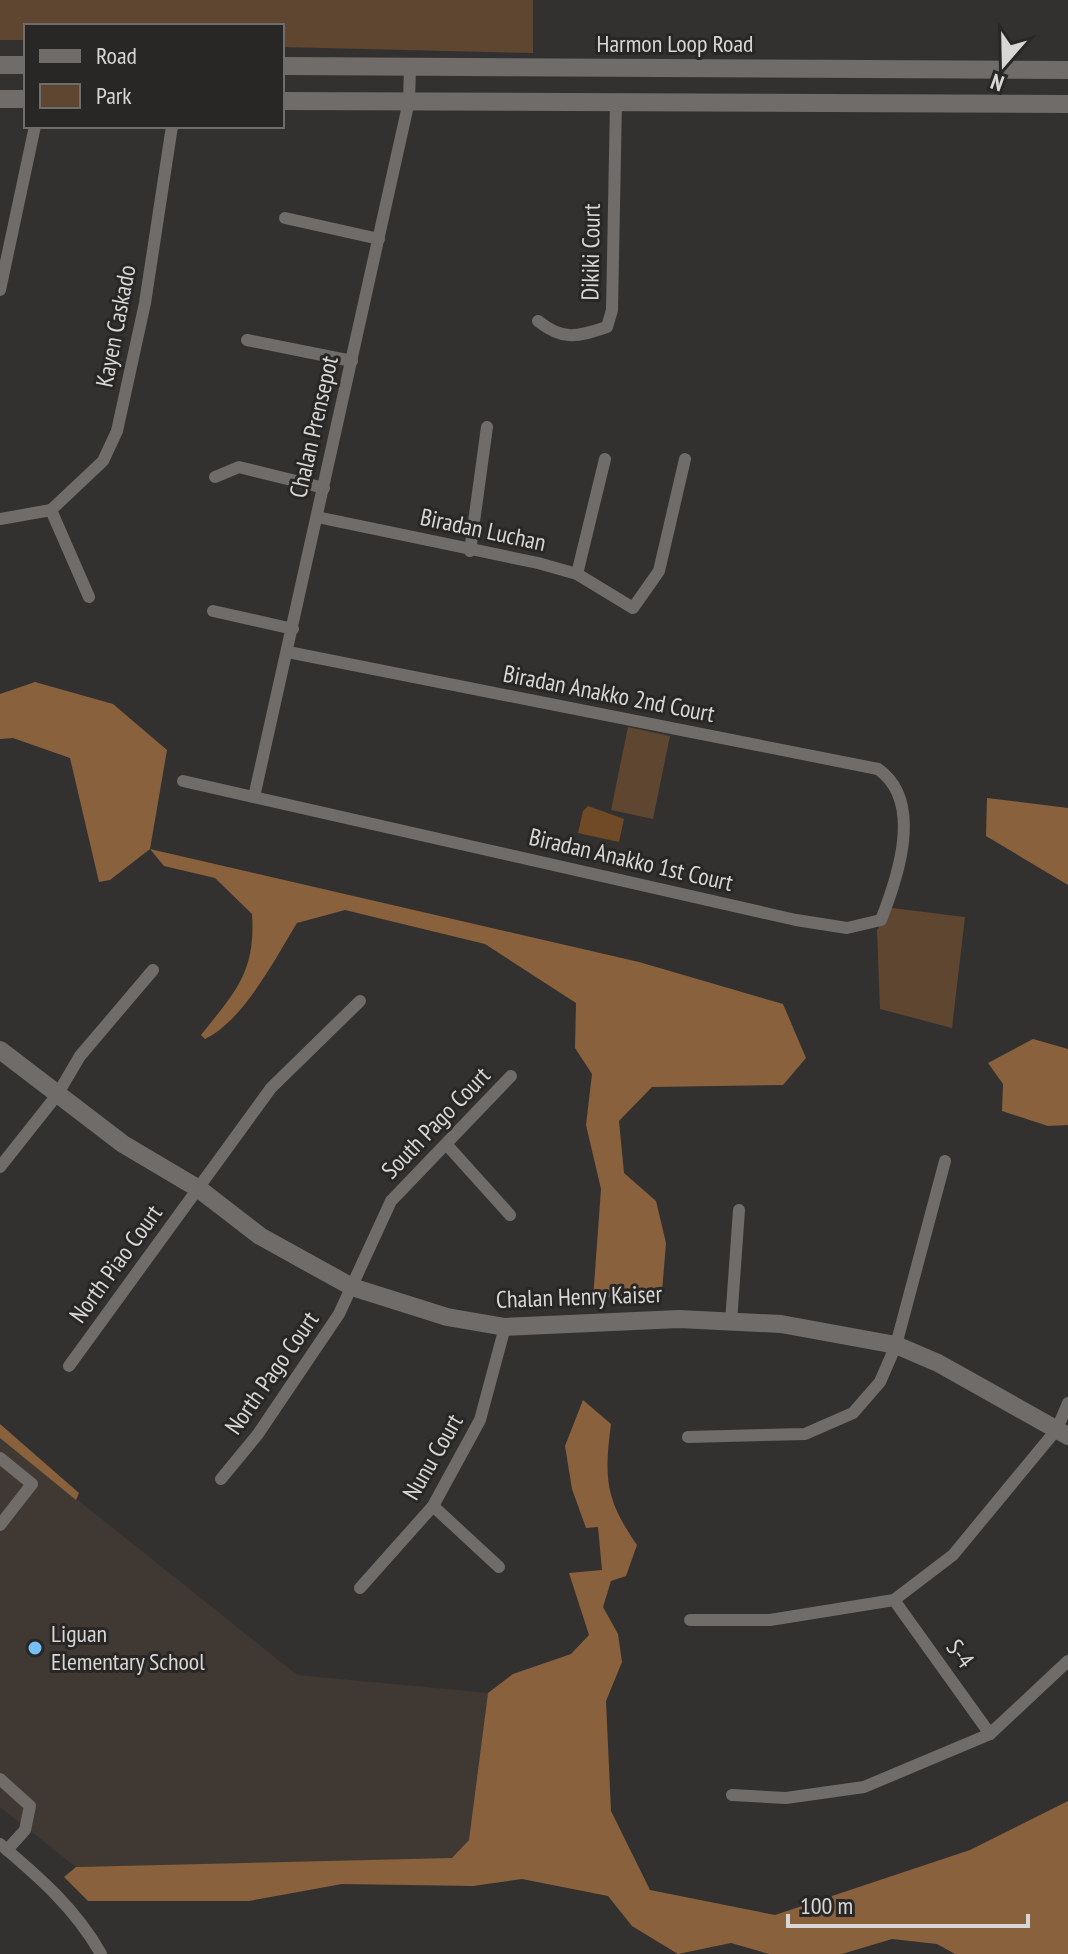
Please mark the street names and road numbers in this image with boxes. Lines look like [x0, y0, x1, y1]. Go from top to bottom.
street label: Harmon Loop Road [597, 28, 753, 59]
street label: Dikiki Court [574, 203, 607, 301]
street label: Kayen Caskado [89, 262, 143, 390]
street label: Chalan Prensepot [282, 353, 345, 501]
street label: Biradan Luchan [417, 501, 549, 558]
street label: Biradan Anakko 2nd Court [501, 658, 718, 729]
street label: Biradan Anakko 1st Court [526, 821, 737, 898]
street label: South Pago Court [375, 1060, 497, 1185]
street label: North Piao Court [62, 1198, 169, 1329]
street label: Chalan Henry Kaiser [495, 1278, 663, 1315]
street label: North Pago Court [218, 1305, 326, 1440]
street label: Nunu Court [396, 1408, 470, 1505]
street label: S-4 [940, 1633, 981, 1674]

